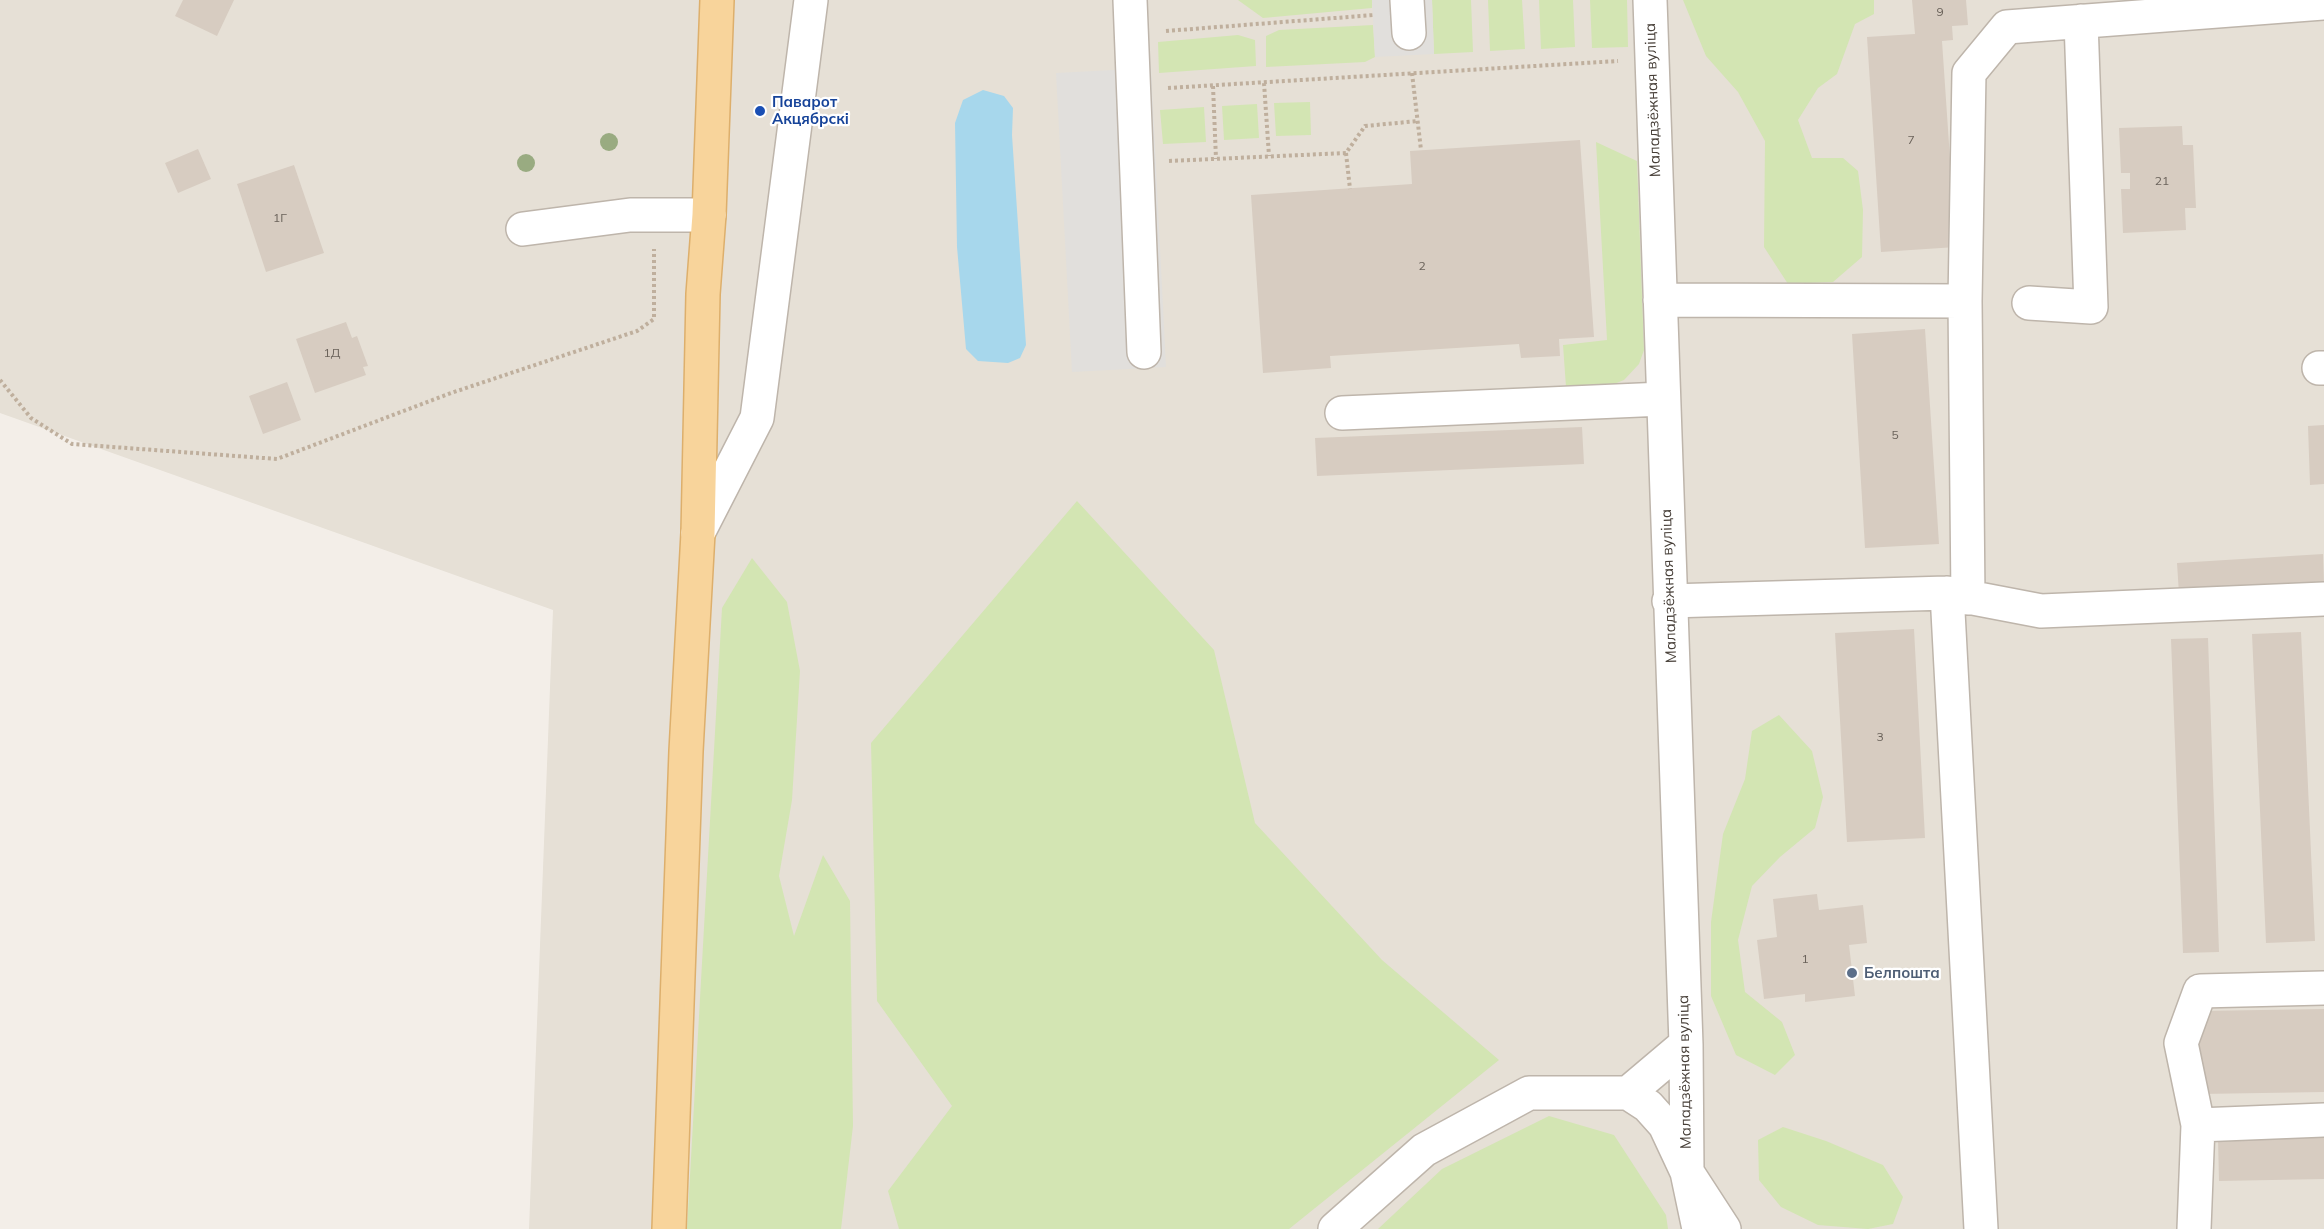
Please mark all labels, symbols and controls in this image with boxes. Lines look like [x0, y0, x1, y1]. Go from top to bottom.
house number: 9 [1936, 5, 1944, 19]
street label: Маладзёжная вуліца [1641, 23, 1665, 177]
place label: Паварот Акцябрскі [772, 93, 849, 128]
marker: Паварот Акцябрскі [753, 104, 767, 118]
house number: 7 [1907, 133, 1915, 147]
house number: 21 [2155, 174, 2169, 188]
house number: 1Г [273, 211, 287, 225]
house number: 2 [1418, 259, 1426, 273]
house number: 1Д [324, 346, 340, 360]
house number: 5 [1891, 428, 1899, 442]
street label: Маладзёжная вуліца [1657, 509, 1681, 663]
house number: 3 [1876, 730, 1884, 744]
house number: 1 [1801, 952, 1809, 966]
place label: Белпошта [1864, 964, 1940, 982]
marker: Белпошта [1845, 966, 1859, 980]
street label: Маладзёжная вуліца [1675, 995, 1695, 1149]

